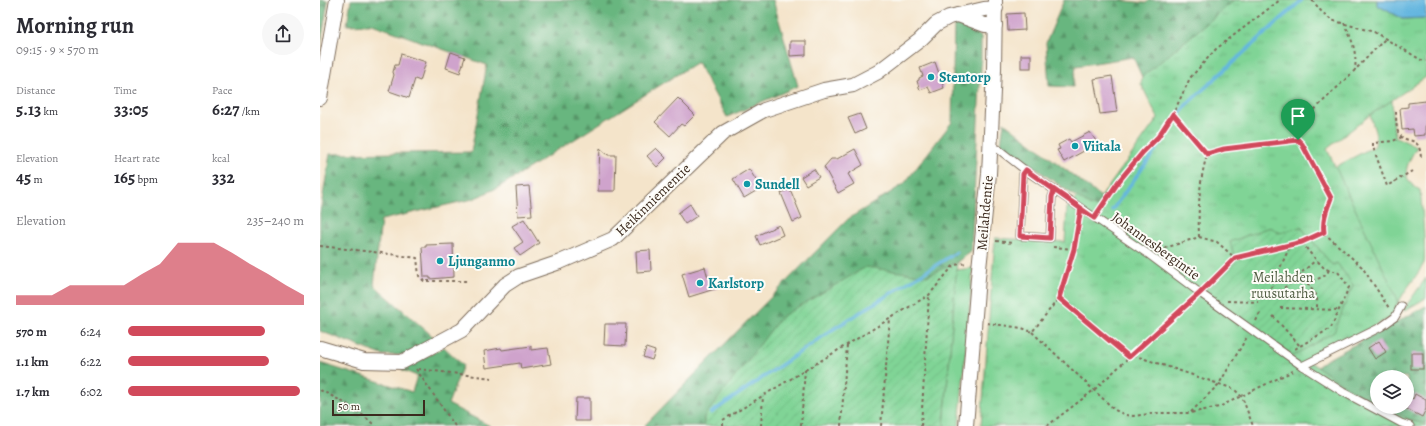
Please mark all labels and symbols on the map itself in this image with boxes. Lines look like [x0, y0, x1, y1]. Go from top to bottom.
place label: Stentorp [939, 68, 991, 87]
marker: Stentorp [926, 72, 936, 82]
pin [1281, 99, 1315, 140]
place label: Viitala [1082, 137, 1121, 156]
marker: Viitala [1070, 141, 1080, 151]
street label: Heikinniementie [611, 159, 695, 241]
place label: Sundell [755, 175, 800, 194]
street label: Meilahdentie [972, 175, 998, 251]
marker: Sundell [742, 179, 752, 189]
street label: Johannesbergintie [1108, 208, 1204, 284]
place label: Ljunganmo [448, 252, 515, 271]
marker: Ljunganmo [435, 256, 445, 266]
park label: Meilahden ruusutarha [1251, 268, 1316, 303]
place label: Karlstorp [708, 274, 764, 293]
marker: Karlstorp [695, 278, 705, 288]
scale bar [332, 398, 425, 417]

